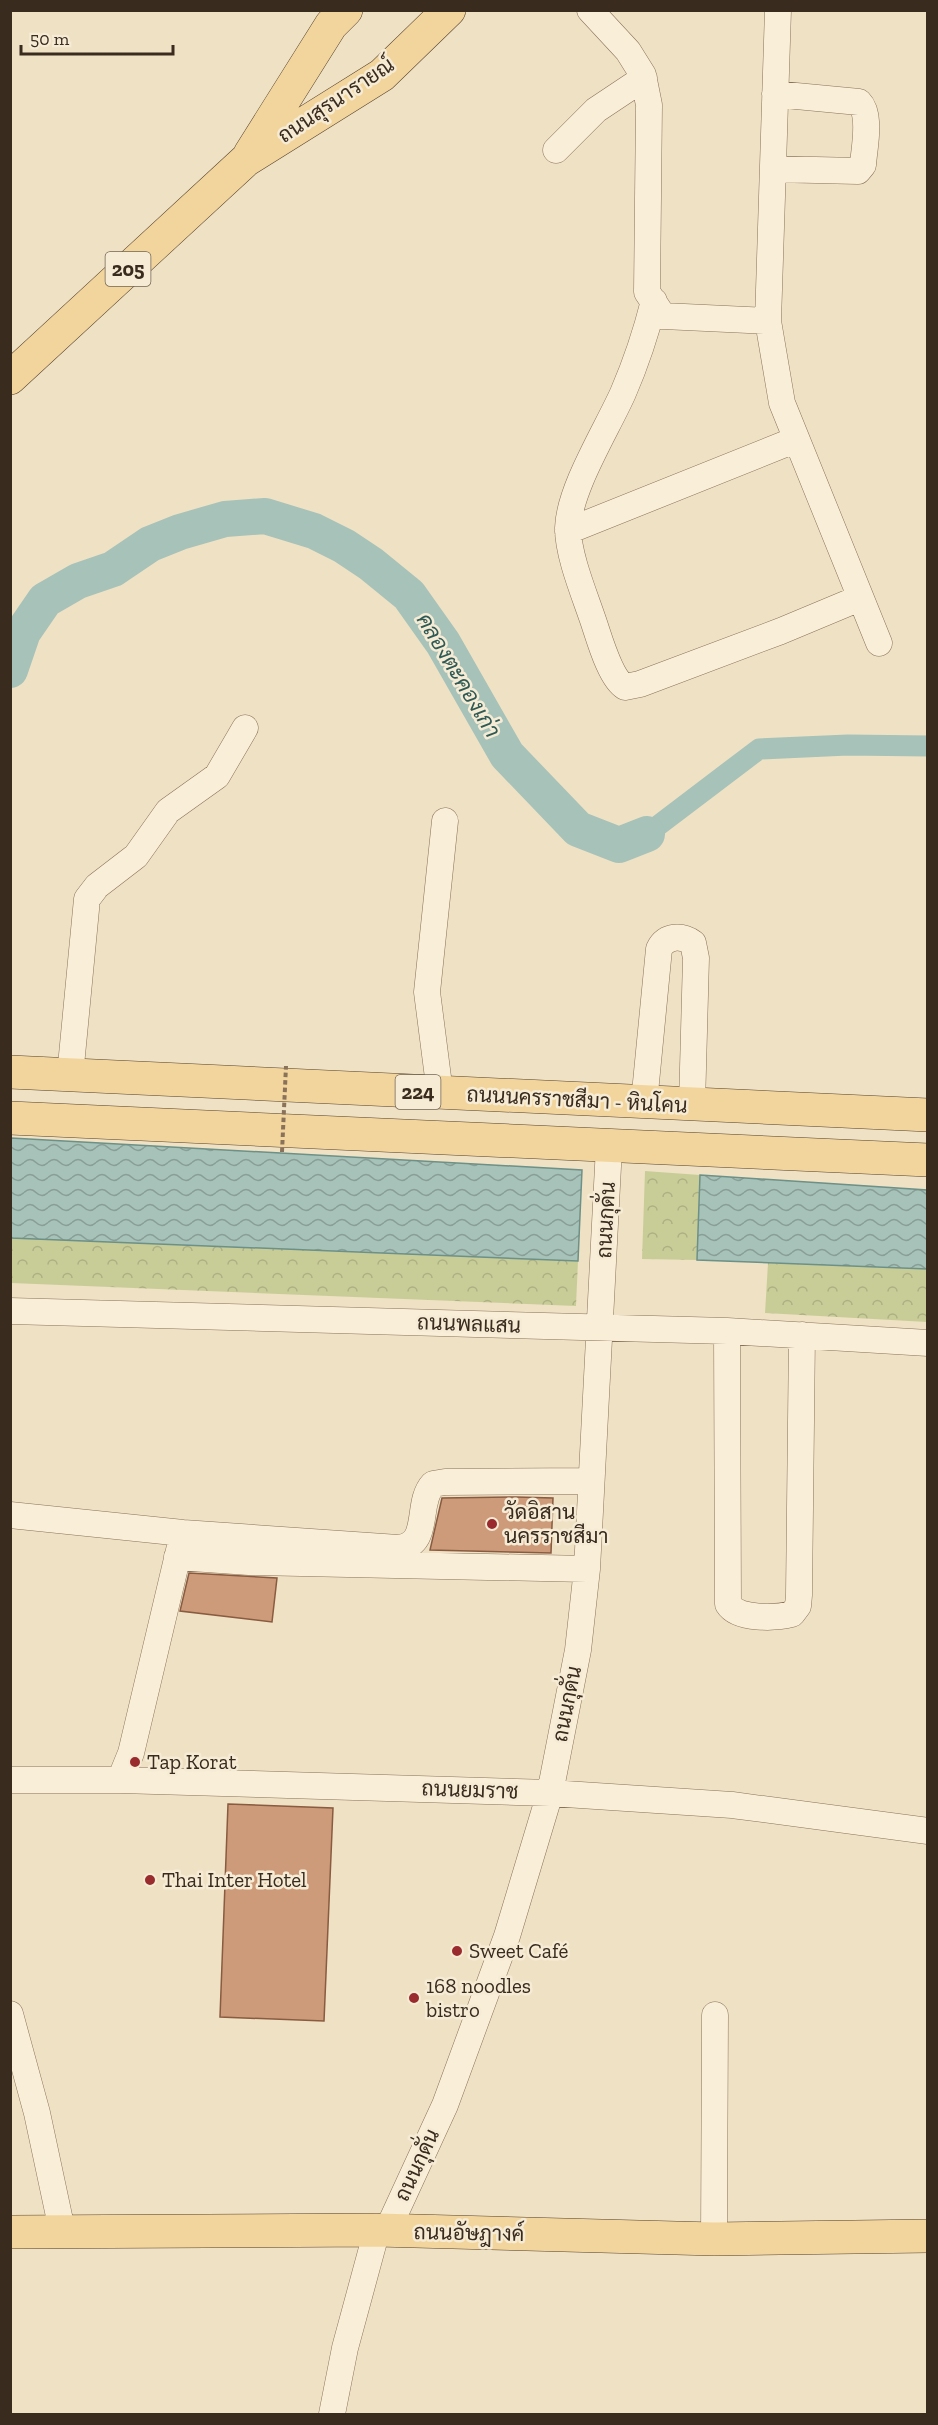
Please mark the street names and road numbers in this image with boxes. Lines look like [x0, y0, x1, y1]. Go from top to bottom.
street label: ถนนสุรนารายณ์ [272, 51, 400, 149]
road number: 205 [106, 252, 150, 286]
road number: 224 [396, 1075, 440, 1109]
street label: ถนนนครราชสีมา - หินโคน [466, 1081, 688, 1118]
street label: ถนนกุดั่น [585, 1181, 622, 1259]
street label: ถนนพลแสน [417, 1309, 521, 1338]
street label: ถนนกุดั่น [541, 1663, 588, 1744]
street label: ถนนยมราช [421, 1775, 519, 1804]
street label: ถนนกุดั่น [383, 2122, 446, 2206]
street label: ถนนอัษฎางค์ [413, 2218, 525, 2248]

